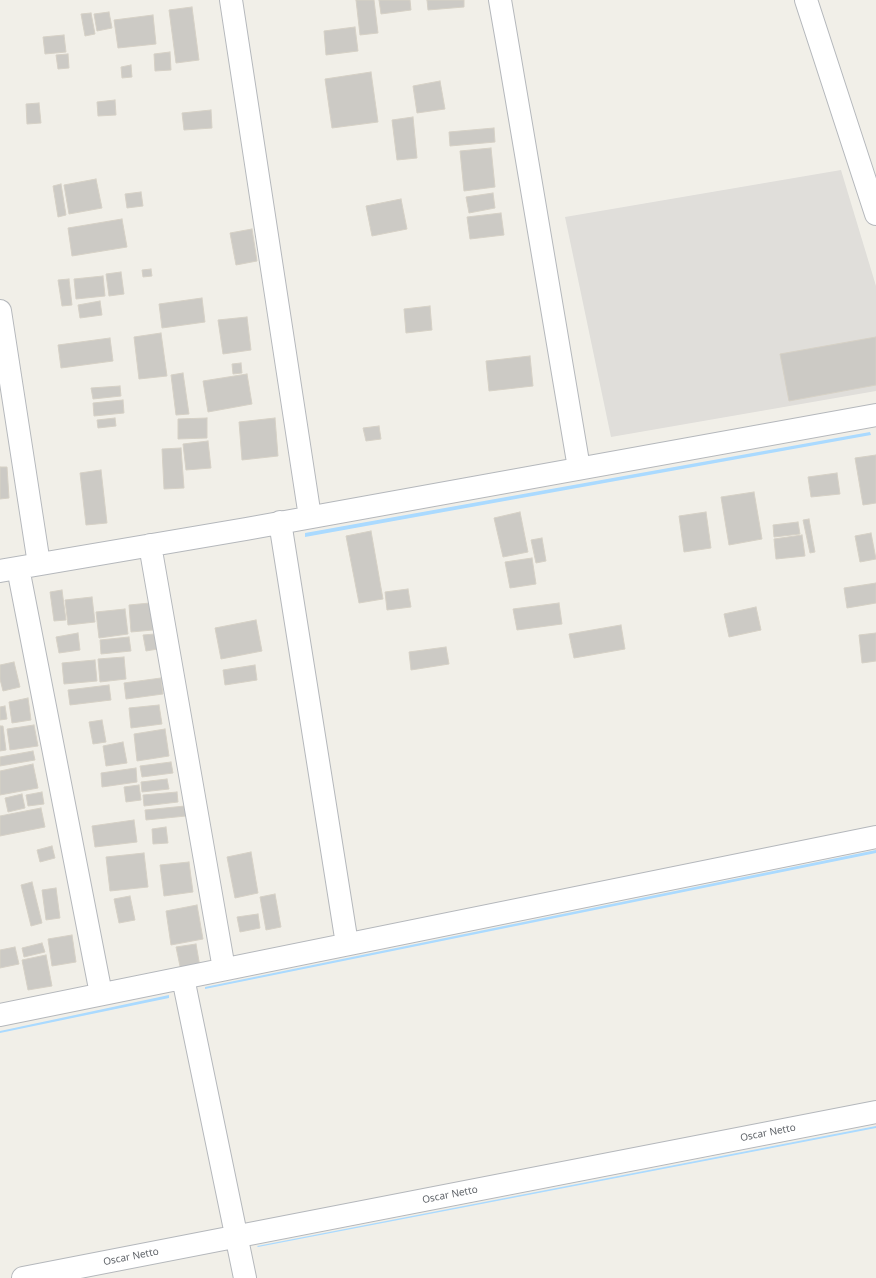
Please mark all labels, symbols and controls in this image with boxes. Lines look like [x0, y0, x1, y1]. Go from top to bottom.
street label: Oscar Netto [739, 1122, 797, 1144]
street label: Oscar Netto [421, 1184, 479, 1206]
street label: Oscar Netto [102, 1246, 160, 1268]

